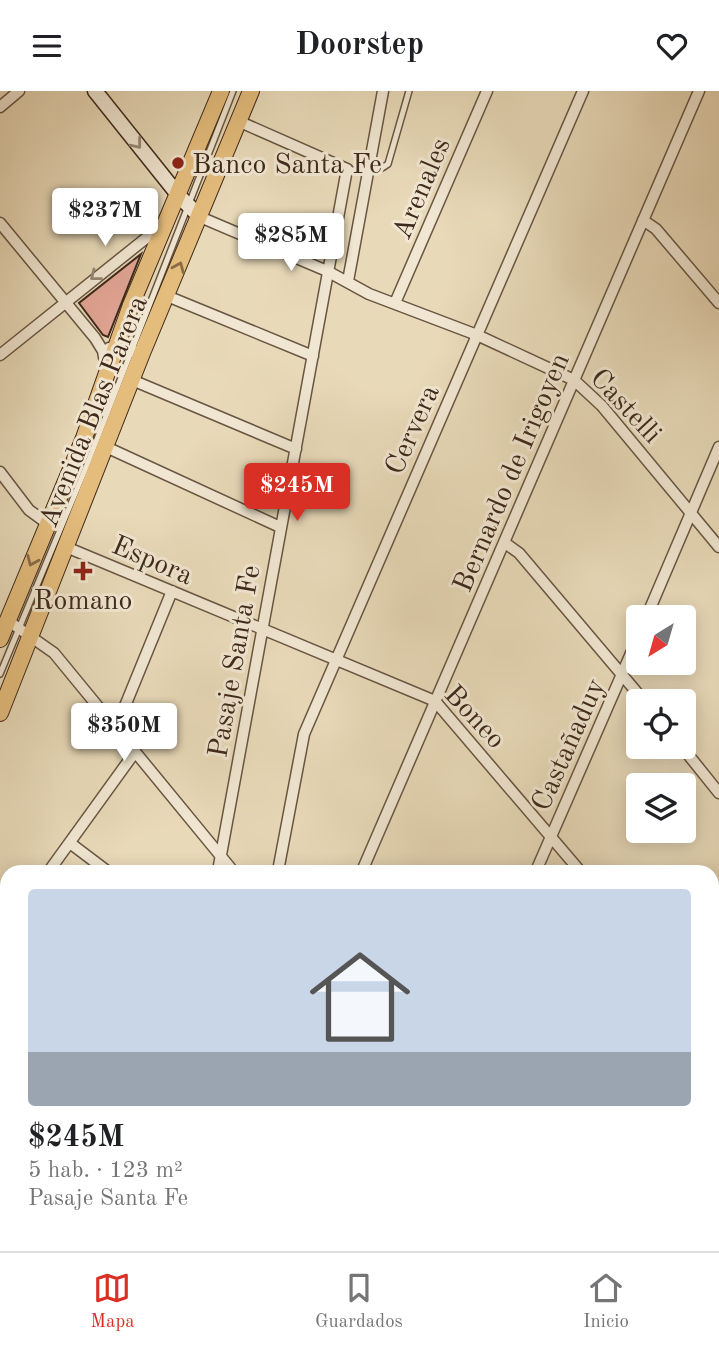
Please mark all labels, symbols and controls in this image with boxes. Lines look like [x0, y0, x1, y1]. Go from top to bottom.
icon: menu [28, 27, 66, 65]
icon: heart [653, 27, 691, 65]
text: Doorstep [295, 30, 424, 62]
street label: Arenales [389, 134, 457, 244]
one-way arrow [129, 135, 141, 148]
place label: Banco Santa Fe [192, 152, 382, 180]
marker: Banco Santa Fe [170, 155, 186, 171]
pin: $237M [56, 188, 154, 248]
text: $237M [68, 199, 142, 222]
pin: $285M [242, 213, 340, 273]
text: $285M [254, 224, 328, 247]
one-way arrow [171, 262, 185, 275]
one-way arrow [91, 267, 103, 280]
street label: Avenida Blas Parera [36, 292, 154, 532]
street label: Bernardo de Irigoyen [450, 350, 576, 597]
street label: Castelli [584, 365, 666, 450]
street label: Cervera [382, 381, 446, 479]
pin: $245M [248, 463, 346, 523]
text: $245M [260, 474, 334, 497]
street label: Espora [107, 532, 197, 591]
one-way arrow [26, 554, 40, 566]
marker: Romano [75, 563, 91, 579]
street label: Pasaje Santa Fe [205, 563, 267, 760]
place label: Romano [33, 588, 133, 616]
north arrow [626, 605, 696, 675]
map controls [626, 605, 696, 843]
street label: Castañaduy [528, 675, 611, 816]
street label: Boneo [438, 681, 510, 755]
button: locate [626, 689, 696, 759]
pin: $350M [75, 703, 173, 763]
text: $350M [87, 714, 161, 737]
button: layers [626, 773, 696, 843]
icon: home [297, 934, 423, 1060]
text: $245M [28, 1123, 124, 1153]
text: 5 hab. · 123 m² [28, 1159, 183, 1182]
text: Pasaje Santa Fe [28, 1187, 188, 1210]
tab: Mapa [90, 1269, 135, 1334]
tab: Guardados [315, 1269, 403, 1334]
tab: Inicio [583, 1269, 629, 1334]

